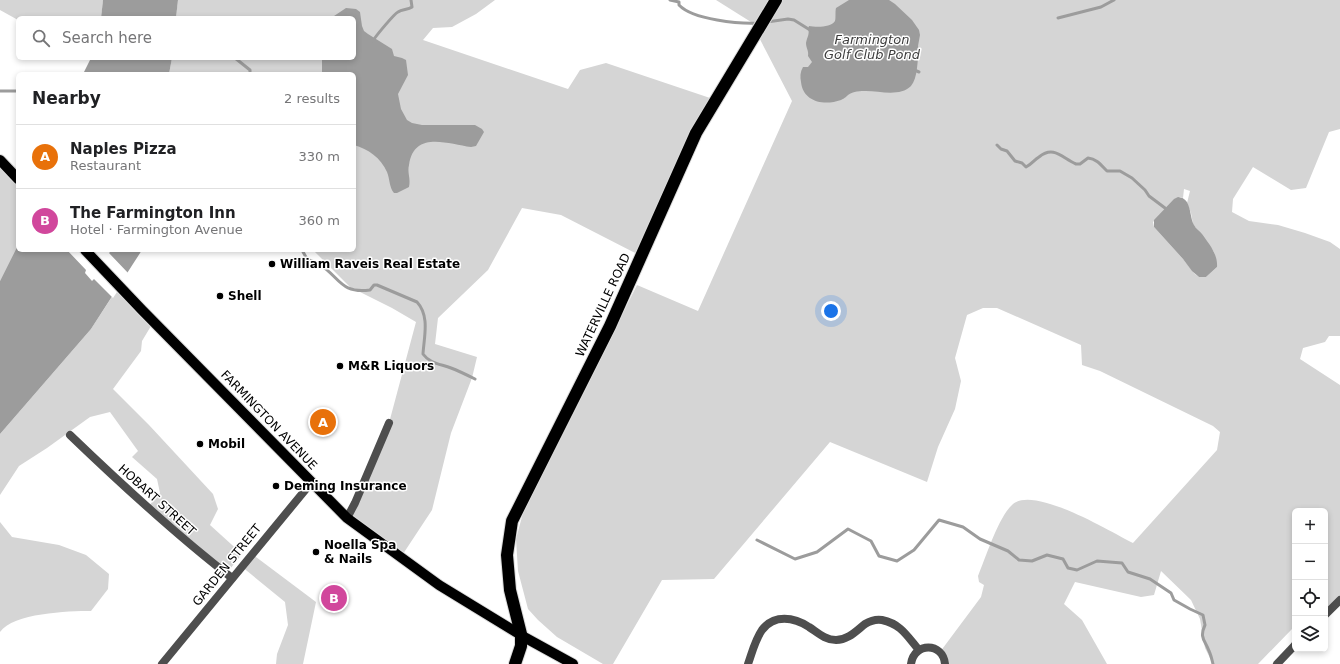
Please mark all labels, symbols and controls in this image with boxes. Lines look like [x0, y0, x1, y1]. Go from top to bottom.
search box [16, 16, 356, 60]
icon: search [30, 27, 52, 49]
text: Search here [62, 29, 152, 47]
water label: Farmington Golf Club Pond [824, 32, 921, 62]
text: Nearby [32, 88, 101, 108]
text: 2 results [284, 91, 340, 106]
text: Naples Pizza [70, 140, 177, 158]
text: A [40, 149, 50, 164]
text: 330 m [298, 149, 340, 164]
text: Restaurant [70, 158, 141, 173]
text: The Farmington Inn [70, 204, 236, 222]
text: B [40, 213, 50, 228]
text: 360 m [298, 213, 340, 228]
text: Hotel · Farmington Avenue [70, 222, 243, 237]
street label: WATERVILLE ROAD [573, 251, 633, 359]
place label: William Raveis Real Estate [280, 257, 460, 271]
marker: William Raveis Real Estate [267, 259, 277, 269]
place label: Shell [228, 289, 262, 303]
marker: Shell [215, 291, 225, 301]
your location [821, 301, 841, 321]
place label: M&R Liquors [348, 359, 434, 373]
marker: M&R Liquors [335, 361, 345, 371]
street label: FARMINGTON AVENUE [218, 368, 320, 472]
pin: A [310, 407, 336, 437]
place label: Mobil [208, 437, 245, 451]
marker: Mobil [195, 439, 205, 449]
street label: HOBART STREET [115, 462, 199, 539]
place label: Deming Insurance [284, 479, 407, 493]
marker: Deming Insurance [271, 481, 281, 491]
map controls [1292, 508, 1328, 652]
button: + [1292, 508, 1328, 544]
street label: GARDEN STREET [190, 521, 265, 609]
place label: Noella Spa & Nails [324, 538, 396, 566]
button: − [1292, 544, 1328, 580]
marker: Noella Spa & Nails [311, 547, 321, 557]
button: locate [1292, 580, 1328, 616]
pin: B [321, 583, 347, 613]
button: layers [1292, 616, 1328, 652]

